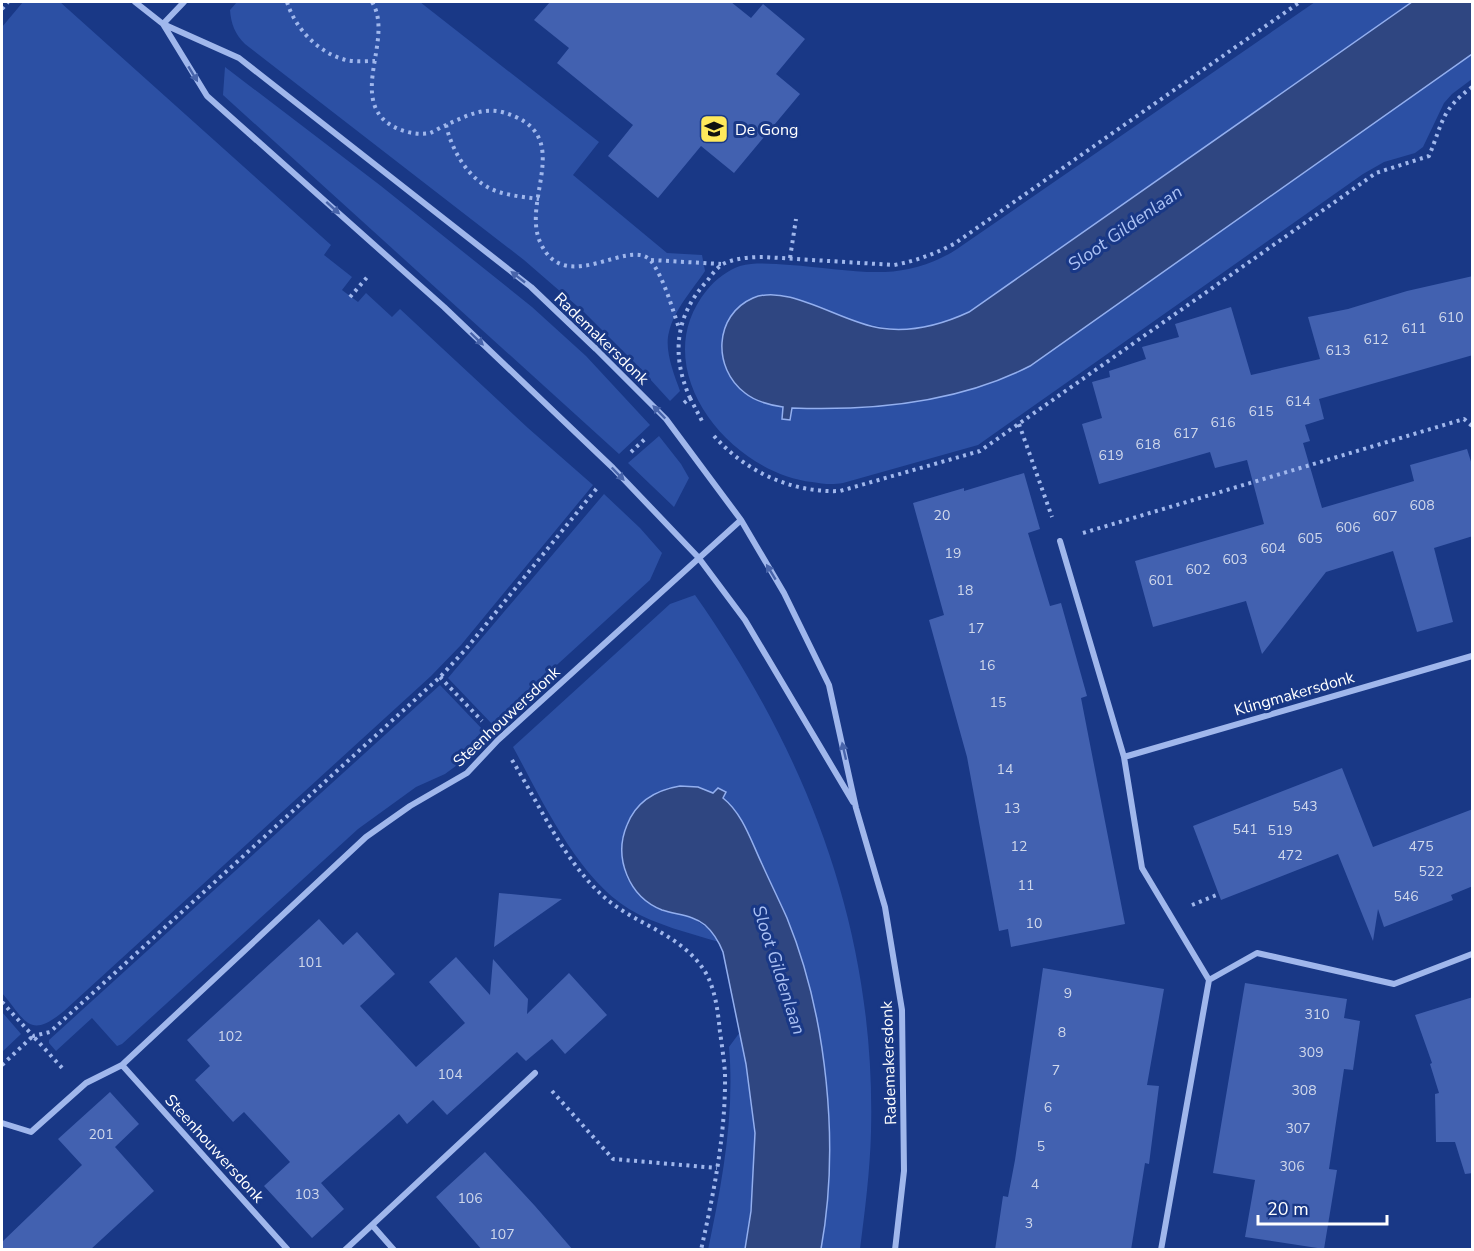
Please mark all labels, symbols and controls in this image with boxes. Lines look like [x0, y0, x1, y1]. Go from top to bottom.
one-way arrow [188, 66, 199, 82]
school or university icon: De Gong [698, 113, 730, 145]
place label: De Gong [735, 119, 798, 141]
water label: Sloot Gildenlaan [1063, 180, 1187, 276]
one-way arrow [325, 201, 340, 214]
one-way arrow [510, 271, 526, 284]
street label: Rademakersdonk [549, 288, 654, 390]
house number: 610 [1438, 308, 1464, 327]
house number: 611 [1401, 319, 1427, 338]
house number: 612 [1363, 330, 1389, 349]
one-way arrow [470, 332, 485, 346]
house number: 613 [1325, 341, 1351, 360]
house number: 614 [1285, 392, 1311, 411]
house number: 615 [1248, 402, 1274, 421]
one-way arrow [652, 405, 666, 420]
house number: 616 [1210, 413, 1236, 432]
house number: 617 [1173, 424, 1199, 443]
house number: 618 [1135, 435, 1161, 454]
house number: 619 [1098, 446, 1124, 465]
one-way arrow [611, 466, 625, 480]
house number: 608 [1409, 496, 1435, 515]
house number: 20 [934, 506, 950, 525]
house number: 607 [1372, 507, 1398, 526]
house number: 606 [1335, 518, 1361, 537]
house number: 605 [1297, 529, 1323, 548]
house number: 604 [1260, 539, 1286, 558]
house number: 19 [945, 544, 961, 563]
house number: 603 [1222, 550, 1248, 569]
house number: 602 [1185, 560, 1211, 579]
one-way arrow [766, 563, 776, 580]
house number: 601 [1148, 571, 1174, 590]
house number: 18 [957, 581, 973, 600]
house number: 17 [968, 619, 984, 638]
house number: 16 [979, 656, 995, 675]
street label: Steenhouwersdonk [448, 661, 566, 772]
street label: Klingmakersdonk [1232, 666, 1358, 722]
house number: 15 [990, 693, 1006, 712]
one-way arrow [838, 742, 848, 760]
house number: 14 [997, 760, 1013, 779]
house number: 543 [1292, 797, 1318, 816]
house number: 13 [1004, 799, 1020, 818]
house number: 541 [1232, 820, 1258, 839]
house number: 519 [1267, 821, 1293, 840]
house number: 12 [1011, 837, 1027, 856]
house number: 475 [1408, 837, 1434, 856]
house number: 472 [1277, 846, 1303, 865]
house number: 522 [1418, 862, 1444, 881]
house number: 11 [1018, 876, 1034, 895]
house number: 546 [1393, 887, 1419, 906]
water label: Sloot Gildenlaan [747, 902, 811, 1038]
house number: 10 [1026, 914, 1042, 933]
house number: 101 [297, 953, 323, 972]
house number: 9 [1064, 984, 1072, 1003]
street label: Rademakersdonk [876, 1000, 902, 1125]
house number: 310 [1304, 1005, 1330, 1024]
house number: 8 [1058, 1023, 1066, 1042]
house number: 102 [217, 1027, 243, 1046]
house number: 309 [1298, 1043, 1324, 1062]
house number: 7 [1052, 1061, 1060, 1080]
house number: 104 [437, 1065, 463, 1084]
house number: 308 [1291, 1081, 1317, 1100]
street label: Steenhouwersdonk [160, 1090, 270, 1208]
house number: 6 [1044, 1098, 1052, 1117]
house number: 307 [1285, 1119, 1311, 1138]
house number: 201 [88, 1125, 114, 1144]
house number: 5 [1037, 1137, 1045, 1156]
house number: 306 [1279, 1157, 1305, 1176]
house number: 4 [1031, 1175, 1039, 1194]
house number: 103 [294, 1185, 320, 1204]
scale bar [1258, 1188, 1387, 1226]
house number: 106 [457, 1189, 483, 1208]
text: 20 m [1267, 1197, 1309, 1221]
house number: 3 [1025, 1214, 1033, 1233]
house number: 107 [489, 1225, 515, 1244]

